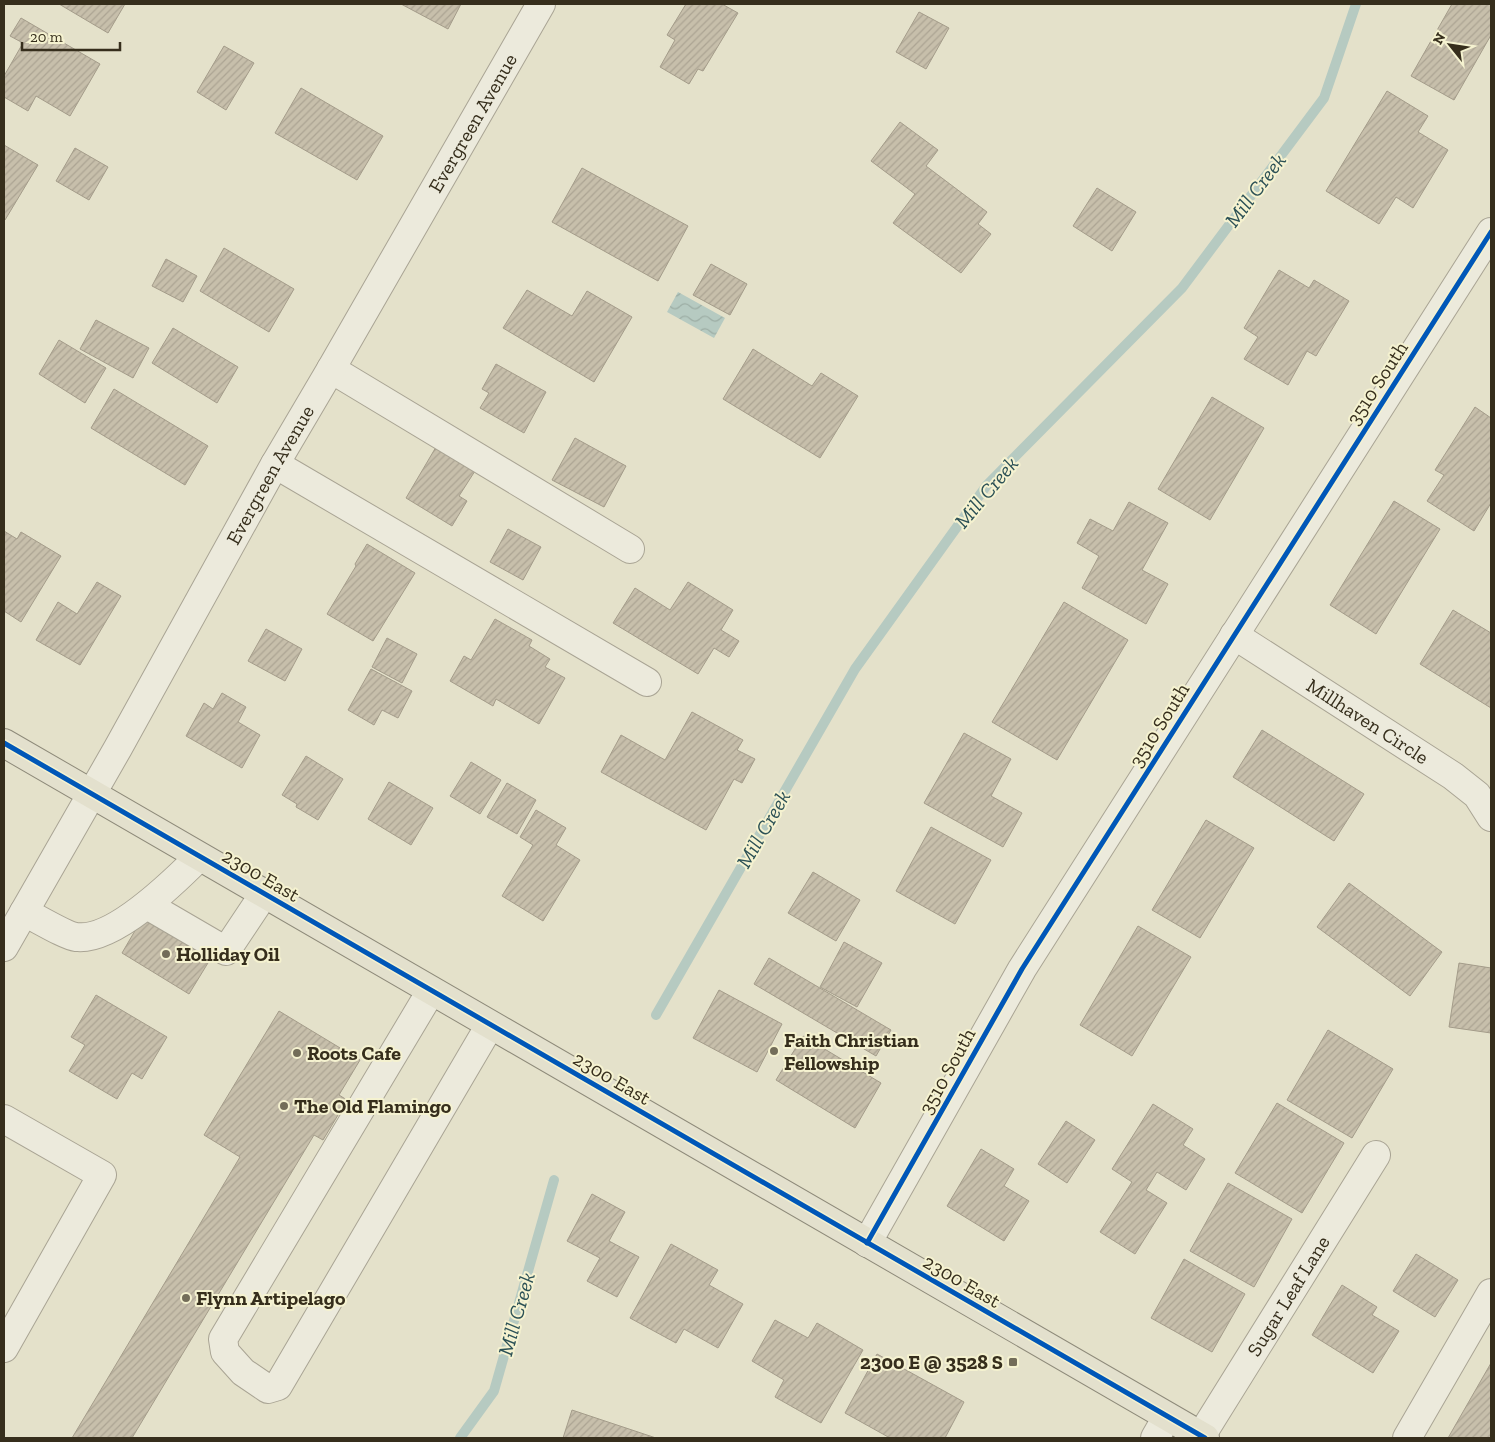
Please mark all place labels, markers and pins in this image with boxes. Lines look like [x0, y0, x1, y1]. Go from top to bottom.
place label: Holliday Oil [176, 942, 280, 966]
marker: Holliday Oil [160, 948, 172, 960]
place label: Faith Christian Fellowship [784, 1028, 919, 1075]
place label: Roots Cafe [307, 1041, 401, 1065]
marker: Faith Christian Fellowship [768, 1045, 780, 1057]
marker: Roots Cafe [291, 1047, 303, 1059]
place label: The Old Flamingo [294, 1094, 452, 1118]
marker: The Old Flamingo [278, 1100, 290, 1112]
place label: Flynn Artipelago [196, 1286, 346, 1310]
marker: Flynn Artipelago [180, 1292, 192, 1304]
place label: 2300 E @ 3528 S [860, 1350, 1003, 1374]
marker: 2300 E @ 3528 S [1007, 1356, 1019, 1368]

